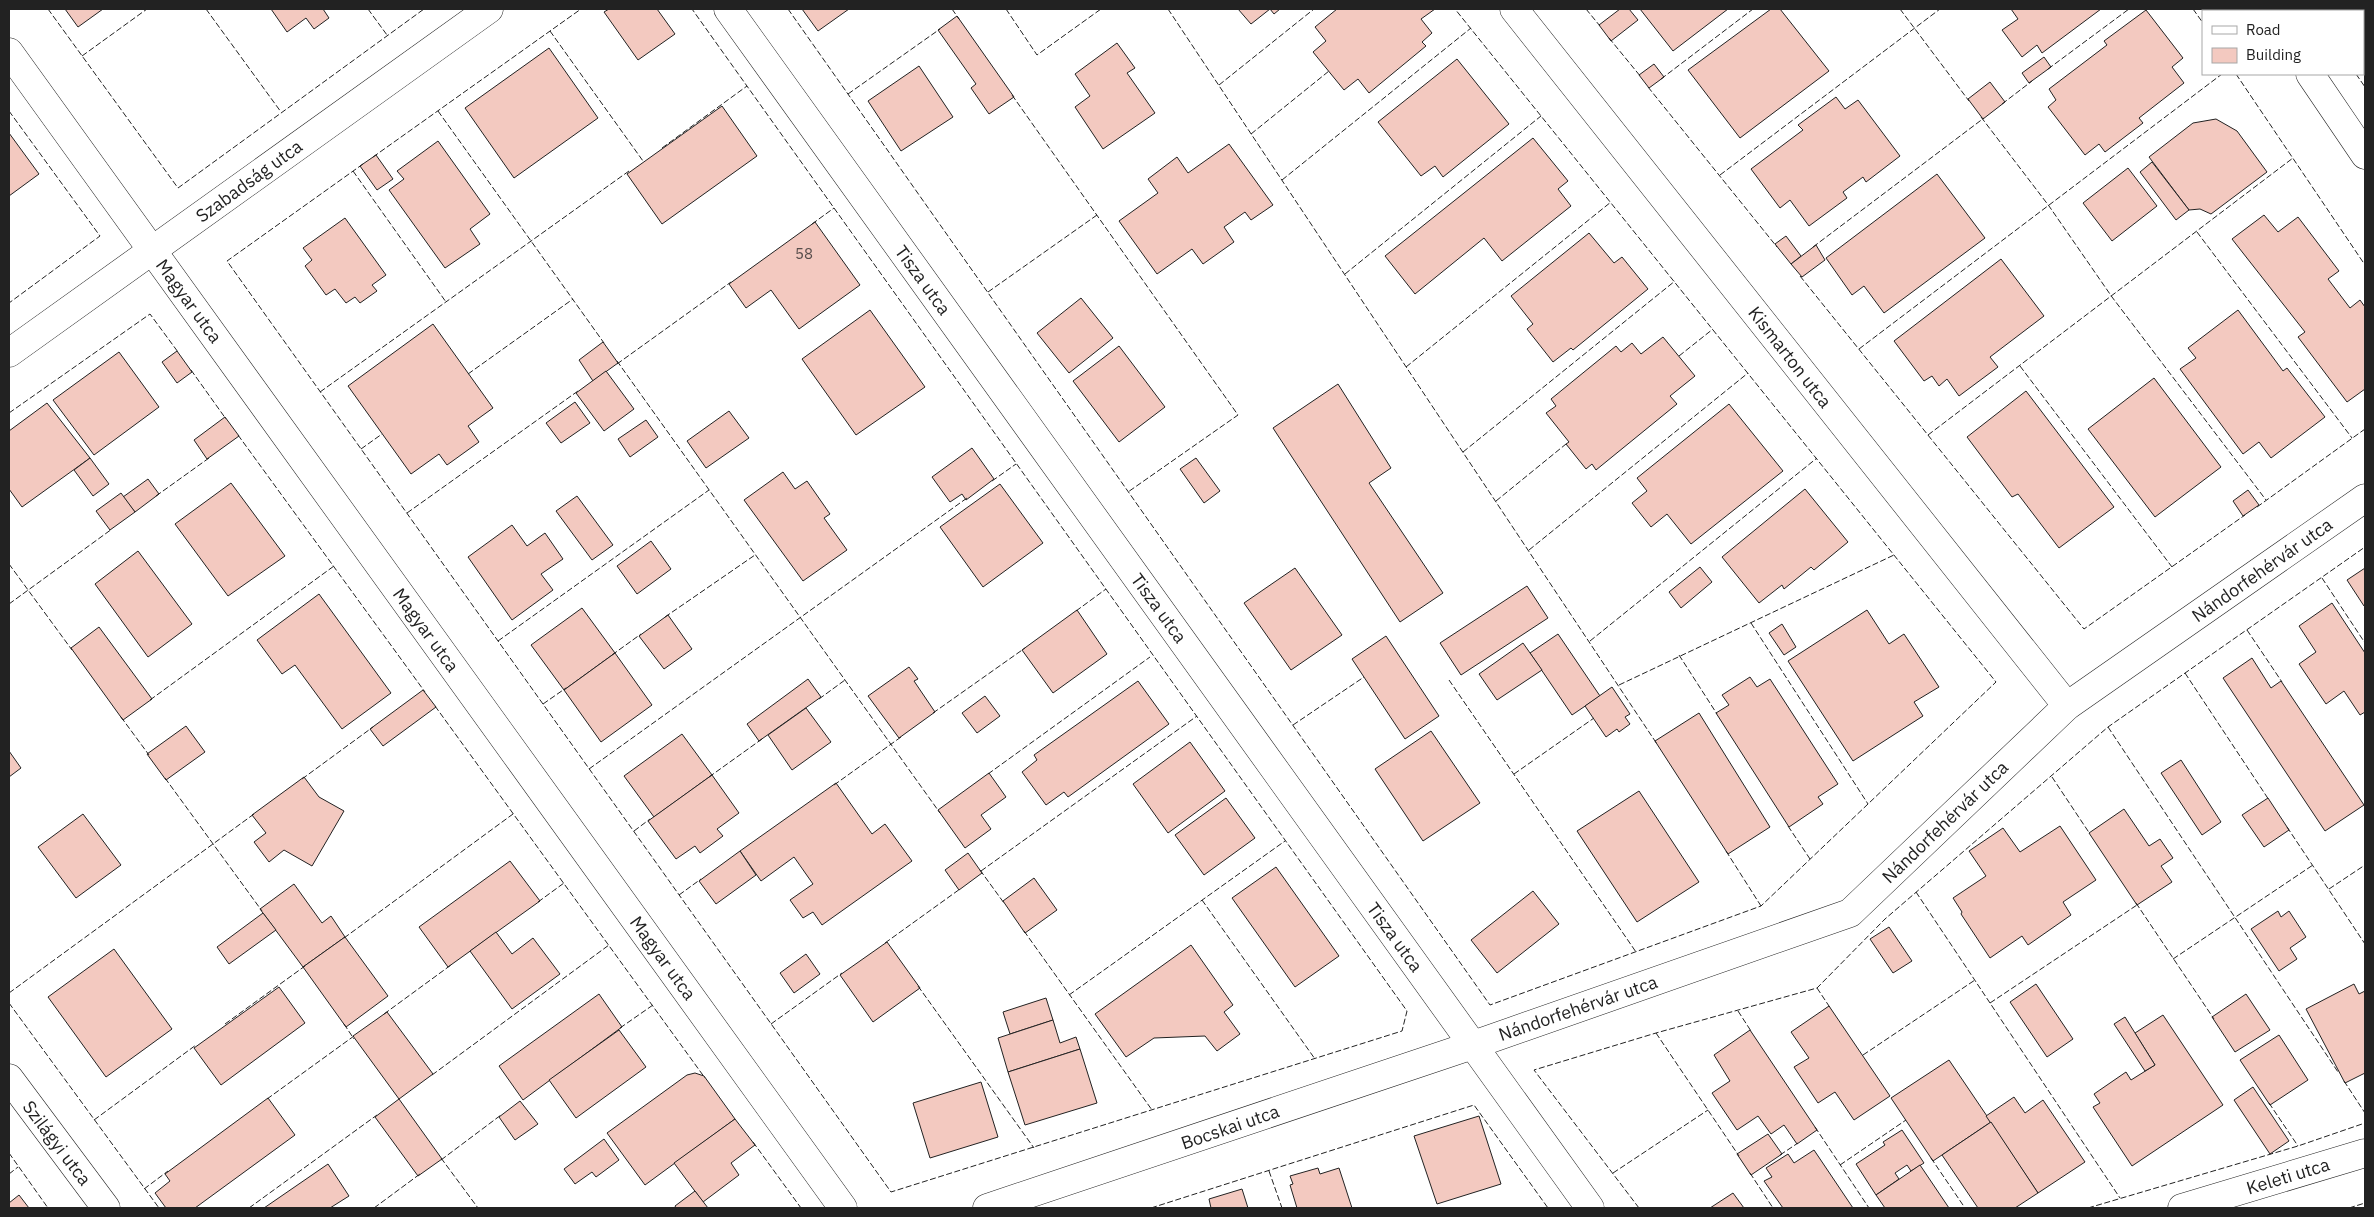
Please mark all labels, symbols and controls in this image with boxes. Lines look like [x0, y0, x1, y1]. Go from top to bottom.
legend [2202, 10, 2364, 75]
text: Road [2246, 20, 2281, 39]
text: Building [2246, 45, 2301, 64]
street label: Szabadság utca [191, 134, 307, 227]
street label: Tisza utca [890, 241, 956, 320]
house number: 58 [795, 244, 813, 263]
street label: Magyar utca [151, 255, 227, 348]
street label: Kismarton utca [1743, 302, 1837, 413]
street label: Nándorfehérvár utca [2187, 513, 2337, 627]
street label: Tisza utca [1126, 569, 1192, 648]
street label: Magyar utca [388, 584, 464, 677]
street label: Nándorfehérvár utca [1877, 756, 2013, 888]
street label: Tisza utca [1362, 898, 1428, 977]
street label: Magyar utca [625, 912, 701, 1005]
street label: Nándorfehérvár utca [1495, 970, 1661, 1046]
street label: Szilágyi utca [18, 1096, 97, 1190]
street label: Bocskai utca [1178, 1099, 1283, 1155]
street label: Keleti utca [2244, 1152, 2333, 1200]

